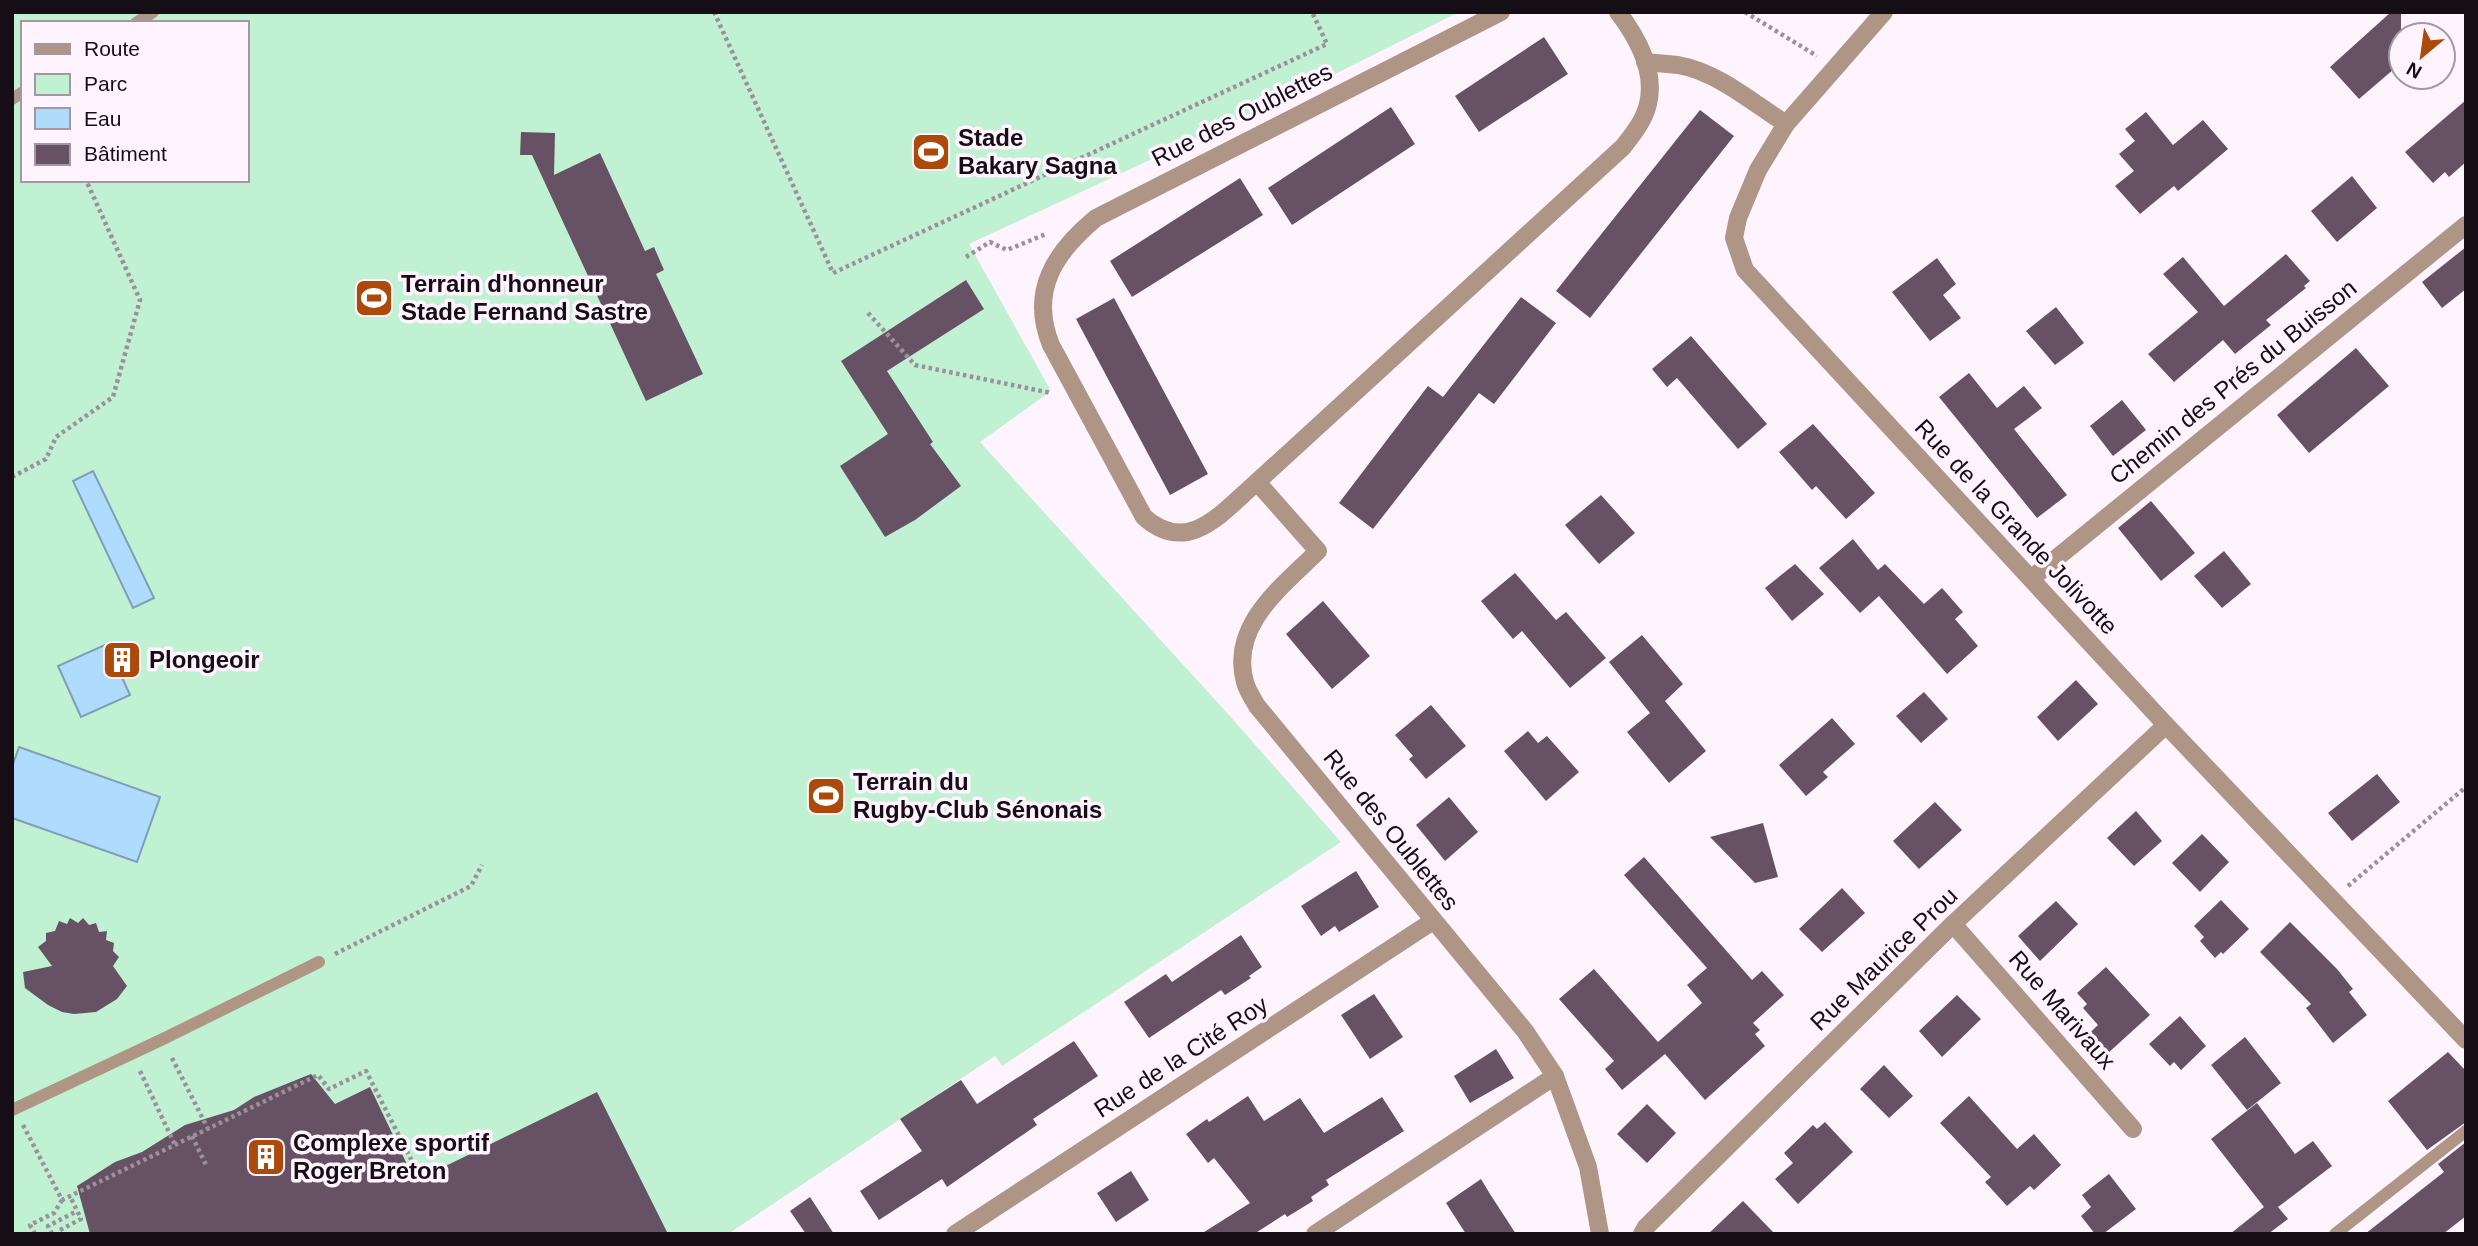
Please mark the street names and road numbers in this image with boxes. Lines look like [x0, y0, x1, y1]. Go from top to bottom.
street label: Rue des Oublettes [1147, 57, 1336, 172]
street label: Chemin des Prés du Buisson [2104, 274, 2361, 489]
street label: Rue de la Grande Jolivotte [1910, 414, 2123, 640]
street label: Rue des Oublettes [1318, 744, 1464, 915]
street label: Rue Maurice Prou [1805, 882, 1963, 1036]
street label: Rue Marivaux [2004, 945, 2121, 1074]
street label: Rue de la Cité Roy [1089, 990, 1273, 1123]

